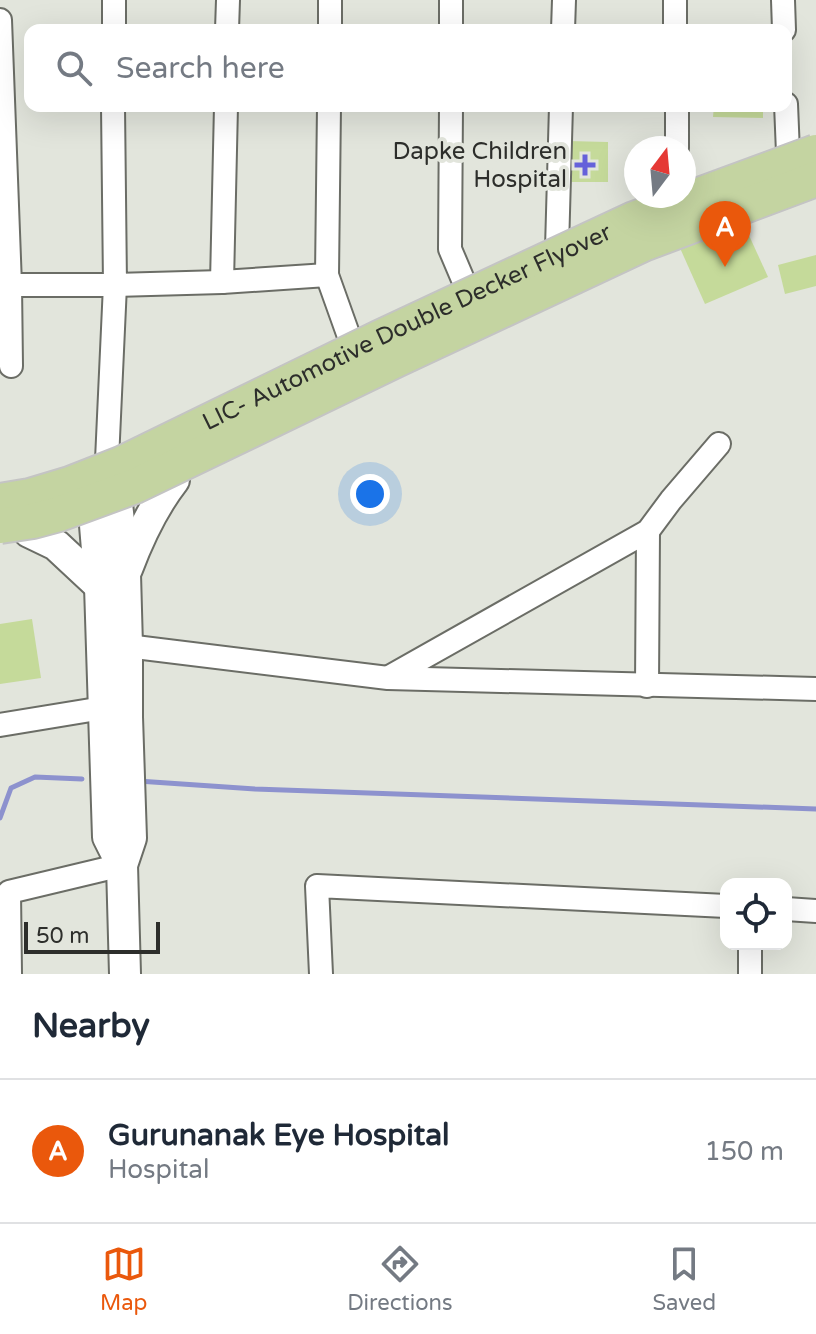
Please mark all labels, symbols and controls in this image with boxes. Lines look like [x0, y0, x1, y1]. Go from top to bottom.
search box [24, 24, 792, 112]
icon: search [52, 46, 96, 90]
text: Search here [116, 50, 285, 87]
north arrow [624, 136, 696, 208]
place label: Dapke Children Hospital [392, 137, 567, 194]
marker: Dapke Children Hospital [574, 154, 596, 176]
pin: A [699, 201, 751, 267]
street label: LIC- Automotive Double Decker Flyover [198, 217, 617, 437]
your location [350, 474, 390, 514]
map controls [720, 878, 792, 950]
button: locate [720, 878, 792, 950]
scale bar [24, 918, 160, 954]
text: 50 m [36, 923, 90, 949]
text: Nearby [32, 1006, 150, 1047]
text: Gurunanak Eye Hospital [108, 1117, 450, 1154]
text: A [48, 1136, 68, 1167]
text: 150 m [704, 1136, 784, 1167]
text: Hospital [108, 1154, 209, 1185]
tab: Map [100, 1242, 147, 1316]
tab: Directions [347, 1242, 453, 1316]
tab: Saved [652, 1242, 716, 1316]

